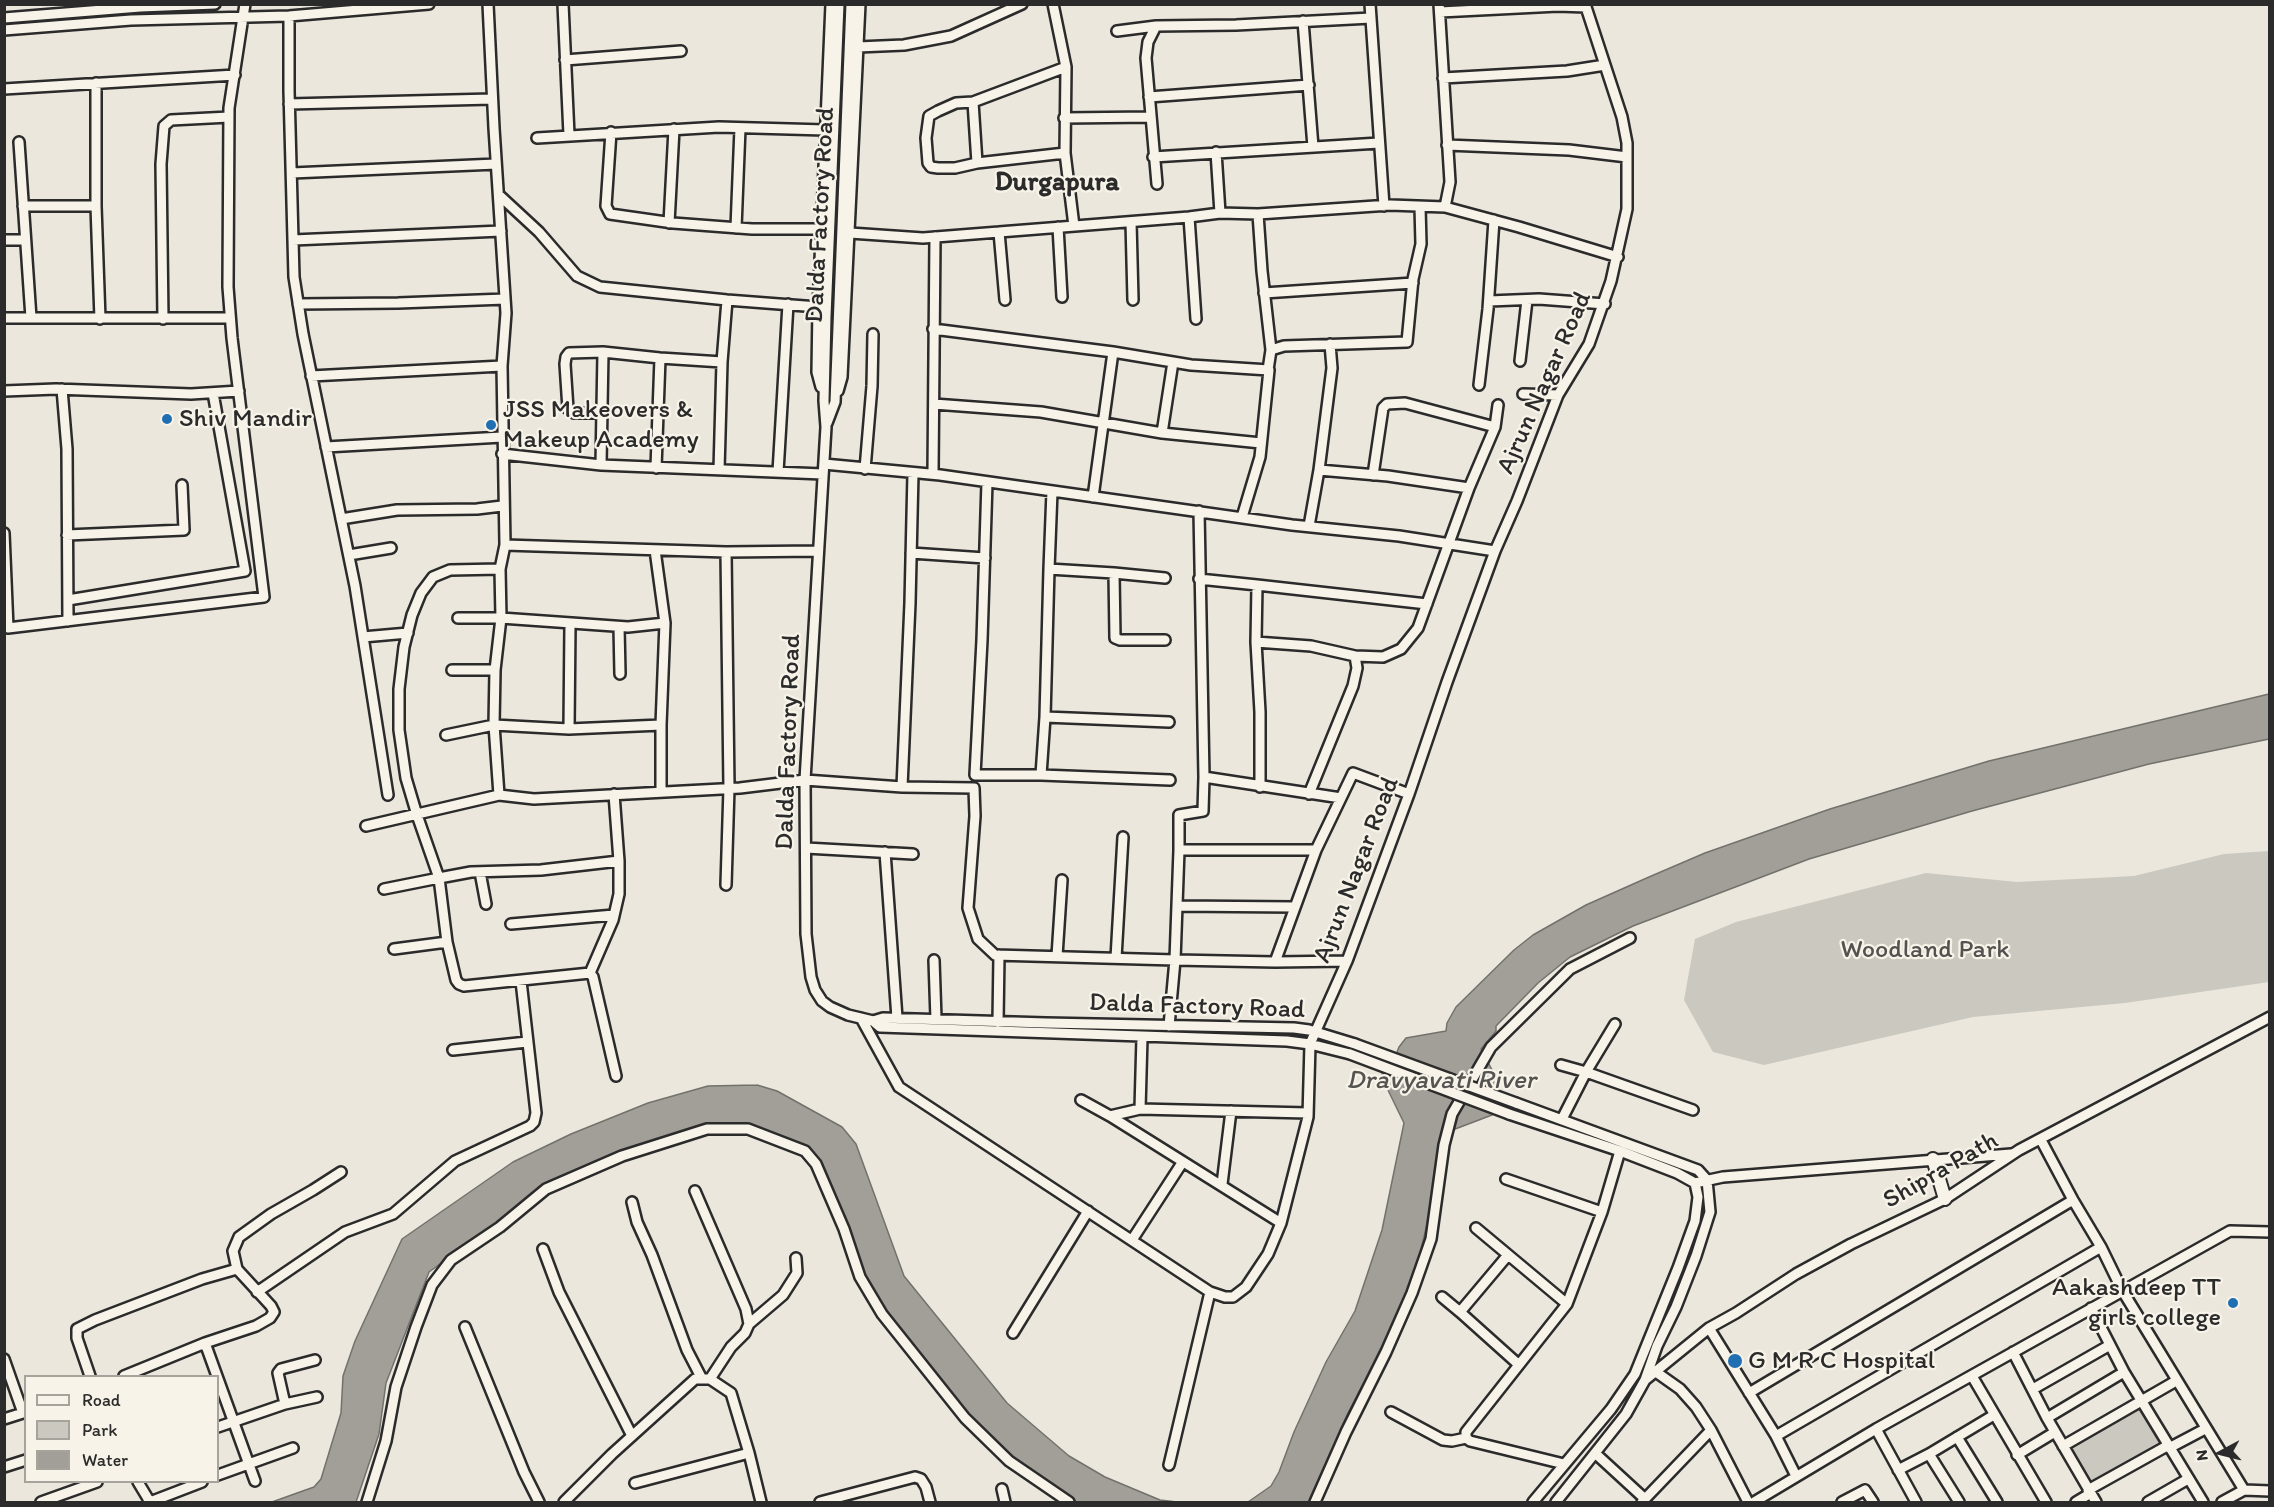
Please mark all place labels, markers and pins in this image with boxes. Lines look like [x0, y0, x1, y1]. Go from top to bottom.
place label: JSS Makeovers & Makeup Academy [503, 394, 699, 455]
place label: Shiv Mandir [179, 403, 312, 435]
marker: Shiv Mandir [160, 412, 174, 426]
marker: JSS Makeovers & Makeup Academy [484, 418, 498, 432]
place label: Aakashdeep TT girls college [2052, 1272, 2221, 1334]
marker: Aakashdeep TT girls college [2226, 1296, 2240, 1310]
place label: G M R C Hospital [1748, 1345, 1935, 1377]
marker: G M R C Hospital [1726, 1352, 1744, 1370]

